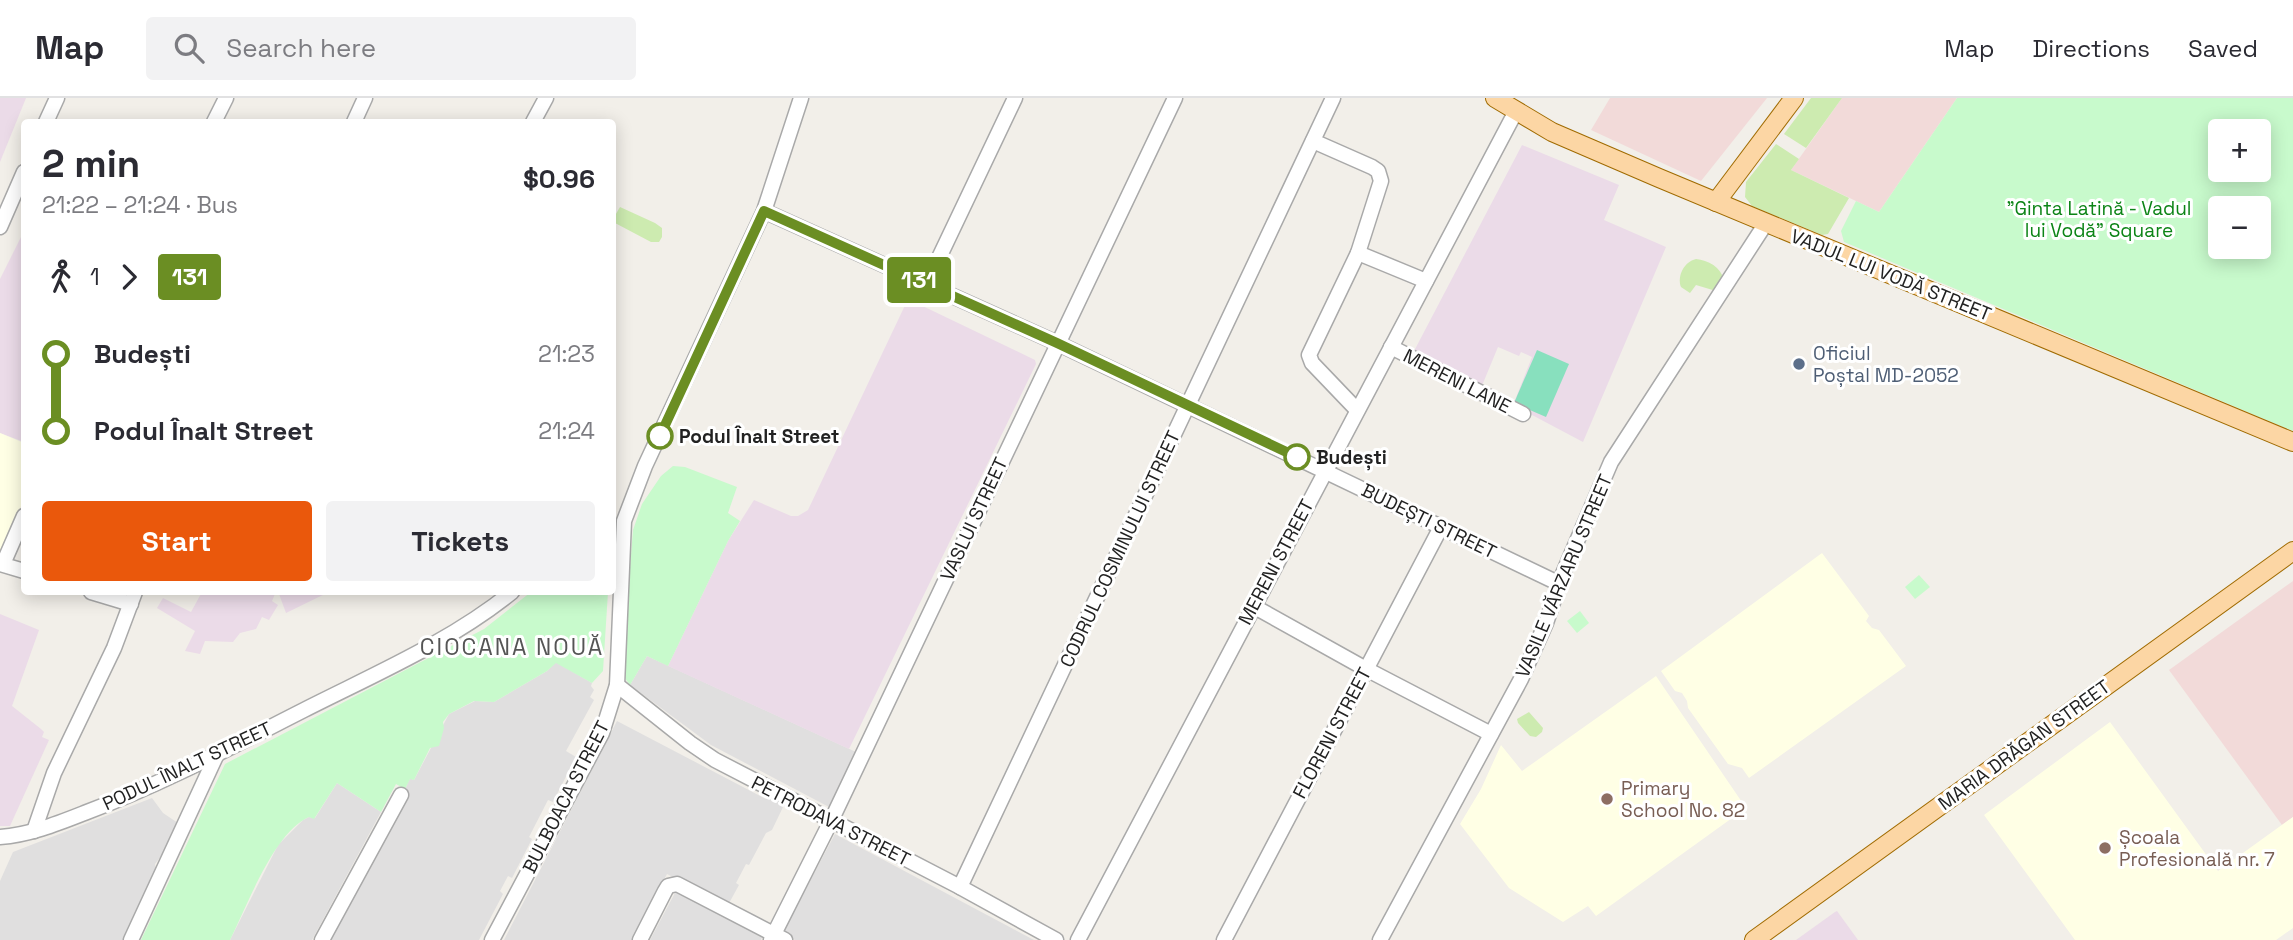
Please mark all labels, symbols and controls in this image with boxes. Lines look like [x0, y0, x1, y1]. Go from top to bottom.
search box [146, 17, 636, 80]
text: Map [35, 27, 104, 69]
icon: search [170, 29, 208, 67]
text: Search here [226, 31, 376, 65]
text: Map [1944, 33, 1994, 64]
text: Directions [2032, 33, 2150, 64]
text: Saved [2188, 33, 2258, 64]
map controls [2208, 119, 2271, 259]
button: + [2208, 119, 2271, 182]
text: 2 min [42, 140, 140, 188]
text: $0.96 [523, 162, 595, 196]
text: 21:22 – 21:24 · Bus [42, 190, 238, 220]
park label: "Ginta Latină - Vadul lui Vodă" Square [2007, 196, 2191, 243]
button: − [2208, 196, 2271, 259]
street label: VADUL LUI VODĂ STREET [1787, 223, 1995, 327]
line badge: 131 [879, 257, 959, 303]
icon: walk [42, 258, 80, 296]
icon: forward [110, 258, 148, 296]
text: 131 [172, 261, 207, 292]
text: 1 [90, 262, 100, 292]
text: 131 [901, 264, 937, 295]
text: Budești [94, 337, 191, 371]
text: 21:23 [538, 339, 595, 369]
place label: Oficiul Poștal MD-2052 [1813, 341, 1959, 388]
street label: MERENI LANE [1399, 343, 1515, 419]
marker: Oficiul Poștal MD-2052 [1791, 356, 1807, 372]
text: Podul Înalt Street [94, 414, 314, 448]
text: 21:24 [538, 416, 595, 446]
marker: Podul Înalt Street [647, 423, 673, 449]
place label: Podul Înalt Street [679, 424, 839, 449]
street label: CODRUL COSMINULUI STREET [1054, 427, 1186, 671]
marker: Budești [1284, 444, 1310, 470]
place label: Budești [1316, 445, 1387, 471]
street label: VASLUI STREET [934, 453, 1014, 585]
street label: VASILE VĂRZARU STREET [1510, 470, 1618, 682]
street label: BUDEȘTI STREET [1357, 478, 1501, 564]
street label: MERENI STREET [1232, 495, 1320, 629]
button: Start [42, 501, 312, 581]
button: Tickets [326, 501, 595, 581]
district label: CIOCANA NOUĂ [420, 632, 604, 662]
street label: FLORENI STREET [1287, 663, 1377, 803]
street label: MARIA DRĂGAN STREET [1933, 674, 2115, 816]
street label: PODUL ÎNALT STREET [98, 716, 276, 816]
street label: BULBOACA STREET [517, 717, 615, 877]
street label: PETRODAVA STREET [747, 770, 915, 872]
place label: Primary School No. 82 [1621, 776, 1745, 823]
marker: Primary School No. 82 [1599, 791, 1615, 807]
place label: Școala Profesională nr. 7 [2119, 825, 2275, 872]
marker: Școala Profesională nr. 7 [2097, 840, 2113, 856]

